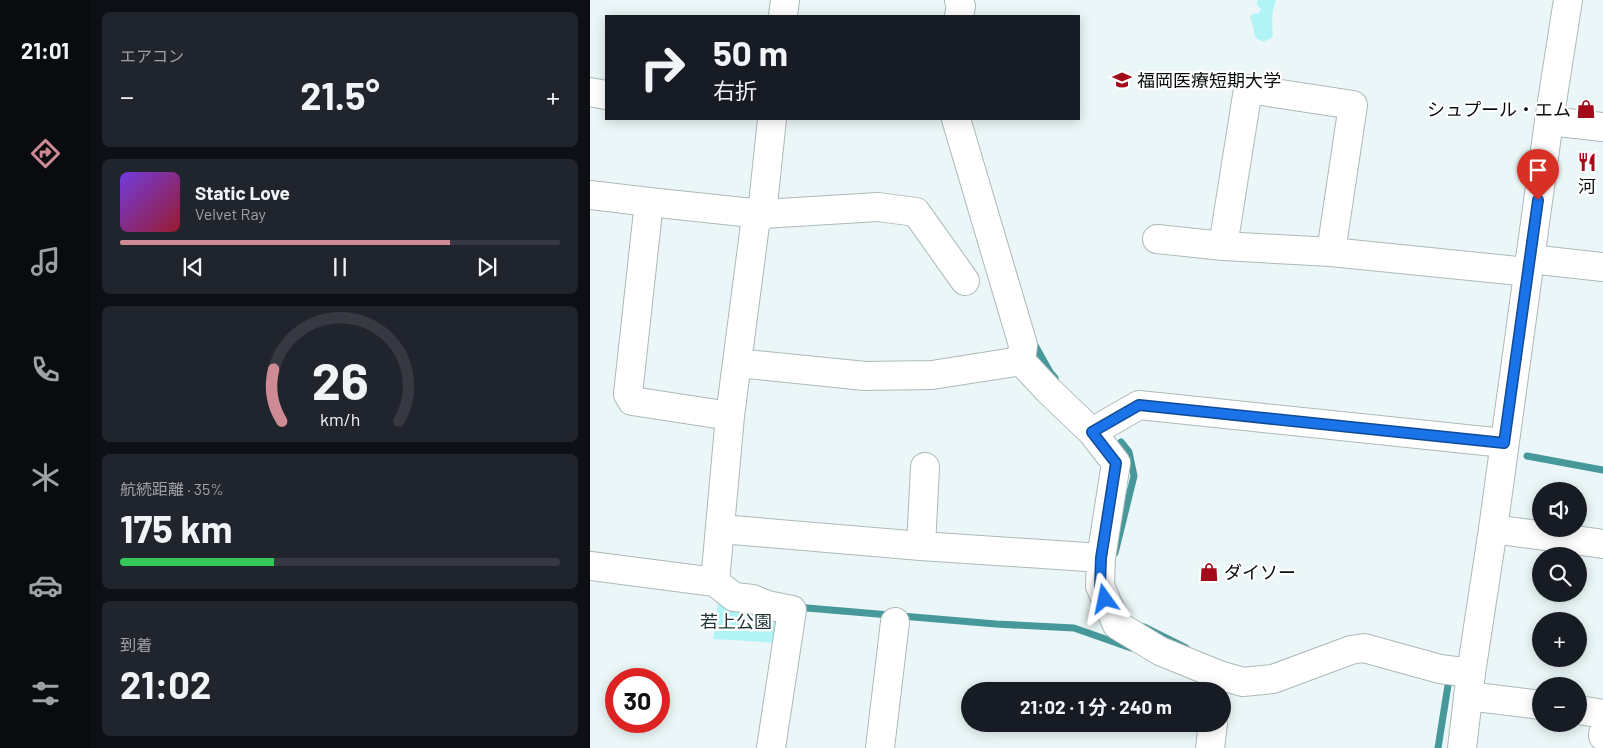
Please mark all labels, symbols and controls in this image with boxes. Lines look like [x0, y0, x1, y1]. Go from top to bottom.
text: 50 m [713, 31, 788, 73]
icon: right [630, 35, 695, 100]
text: 21:01 [21, 37, 69, 63]
text: エアコン [120, 46, 184, 65]
school or university icon: 福岡医療短期大学 [1111, 69, 1133, 91]
place label: 福岡医療短期大学 [1137, 69, 1281, 91]
text: 21.5° [300, 72, 380, 118]
text: 右折 [713, 77, 757, 103]
text: − [120, 79, 134, 113]
text: + [546, 79, 560, 113]
place label: シュプール・エム [1427, 98, 1571, 120]
shop icon: シュプール・エム [1575, 98, 1597, 120]
icon: directions [28, 136, 63, 171]
pin [1517, 149, 1559, 200]
restaurant icon: 河 [1576, 151, 1598, 173]
icon: arrive [1524, 156, 1552, 184]
place label: 河 [1578, 175, 1596, 197]
text: Static Love [195, 181, 290, 204]
text: Velvet Ray [195, 204, 266, 223]
icon: music [28, 244, 63, 279]
icon: previous [179, 253, 207, 281]
icon: pause [326, 253, 354, 281]
icon: next [473, 253, 501, 281]
text: 26 [311, 348, 369, 410]
icon: phone [28, 352, 63, 387]
text: km/h [320, 408, 360, 430]
icon: climate [28, 460, 63, 495]
text: 航続距離 · 35% [120, 479, 224, 498]
map controls [1532, 482, 1587, 732]
button: sound [1532, 482, 1587, 537]
text: 175 km [120, 505, 232, 551]
button: search [1532, 547, 1587, 602]
shop icon: ダイソー [1198, 561, 1220, 583]
place label: ダイソー [1224, 561, 1296, 583]
icon: car [28, 568, 63, 603]
position arrow [1078, 572, 1130, 624]
park label: 若上公園 [700, 610, 772, 632]
button: + [1532, 612, 1587, 667]
text: 到着 [120, 635, 152, 654]
text: 21:02 [120, 661, 211, 707]
speed limit sign: 30 [605, 668, 670, 733]
icon: filters [28, 676, 63, 711]
button: − [1532, 677, 1587, 732]
text: 21:02 · 1 分 · 240 m [1020, 695, 1172, 718]

